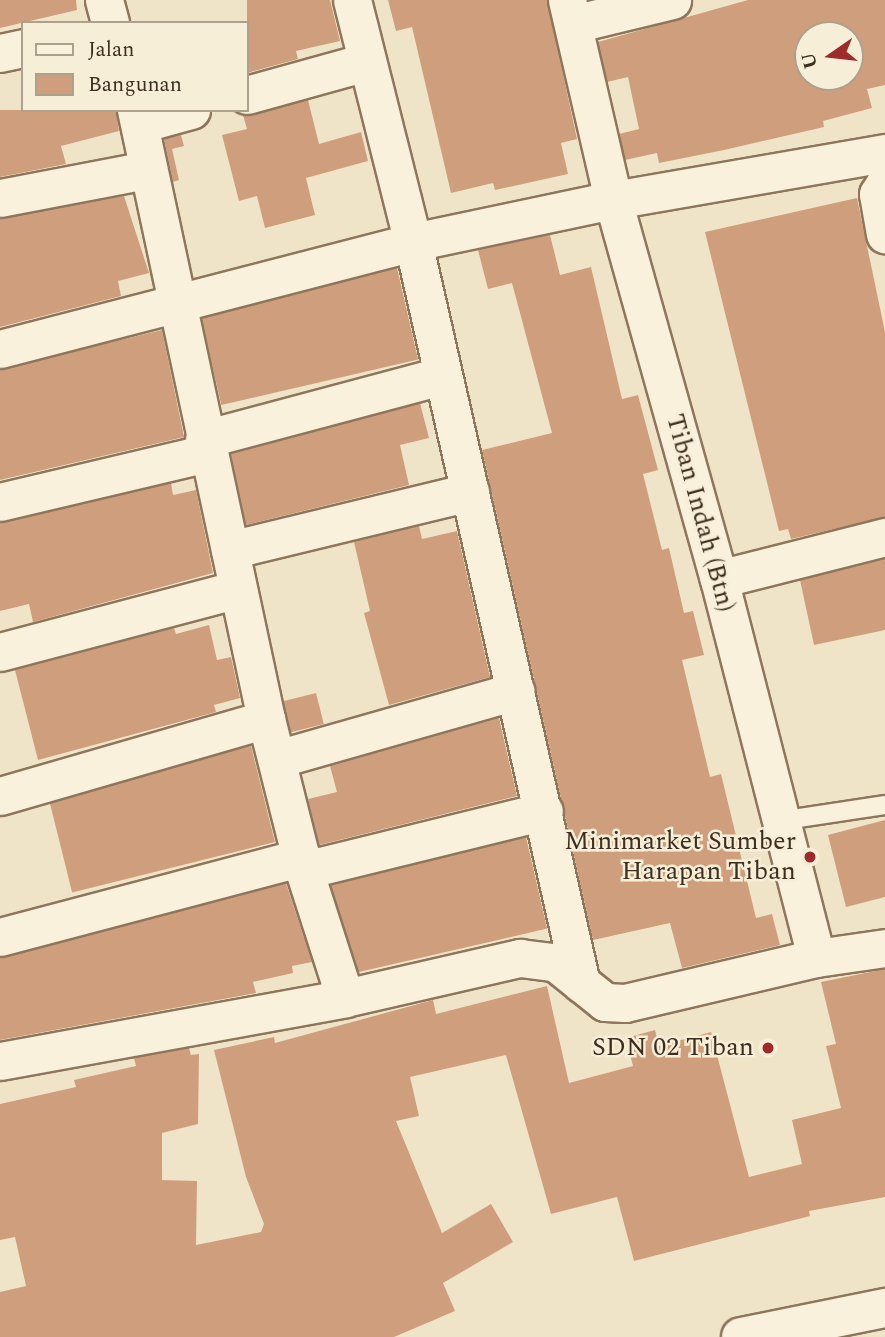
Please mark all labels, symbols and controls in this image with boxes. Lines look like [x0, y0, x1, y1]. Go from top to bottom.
legend [21, 21, 248, 112]
north arrow [794, 21, 864, 91]
text: Jalan [88, 34, 134, 66]
text: U [794, 49, 826, 72]
text: Bangunan [88, 69, 182, 101]
street label: Tiban Indah (Btn) [659, 411, 741, 615]
place label: Minimarket Sumber Harapan Tiban [564, 826, 796, 888]
marker: Minimarket Sumber Harapan Tiban [802, 849, 818, 865]
place label: SDN 02 Tiban [592, 1032, 754, 1064]
marker: SDN 02 Tiban [760, 1040, 776, 1056]

